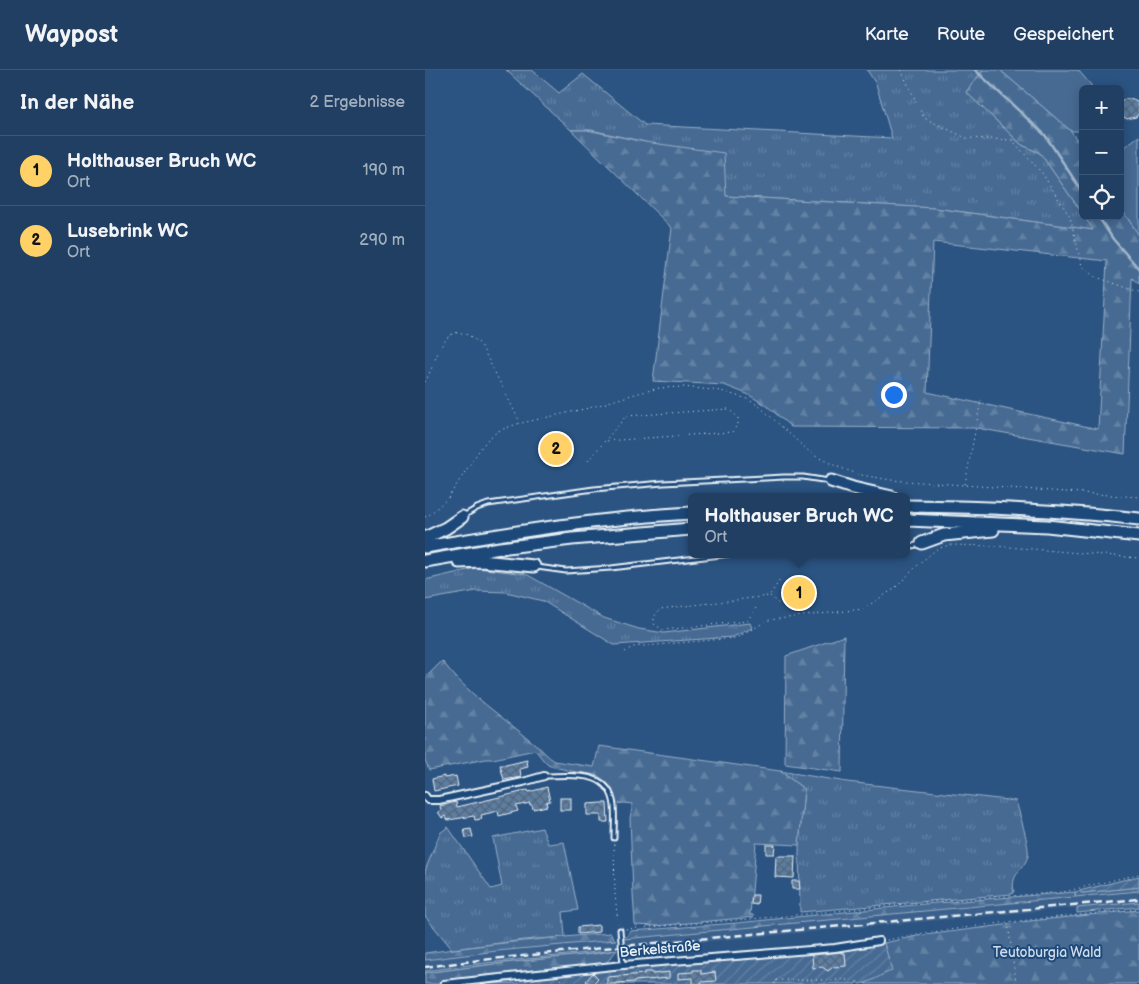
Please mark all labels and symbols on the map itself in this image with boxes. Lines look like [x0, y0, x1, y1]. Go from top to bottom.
your location [881, 382, 907, 408]
pin: 2 [540, 430, 572, 468]
pin: 1 [783, 574, 815, 612]
street label: Berkelstraße [619, 937, 701, 961]
park label: Teutoburgia Wald [993, 944, 1101, 961]

